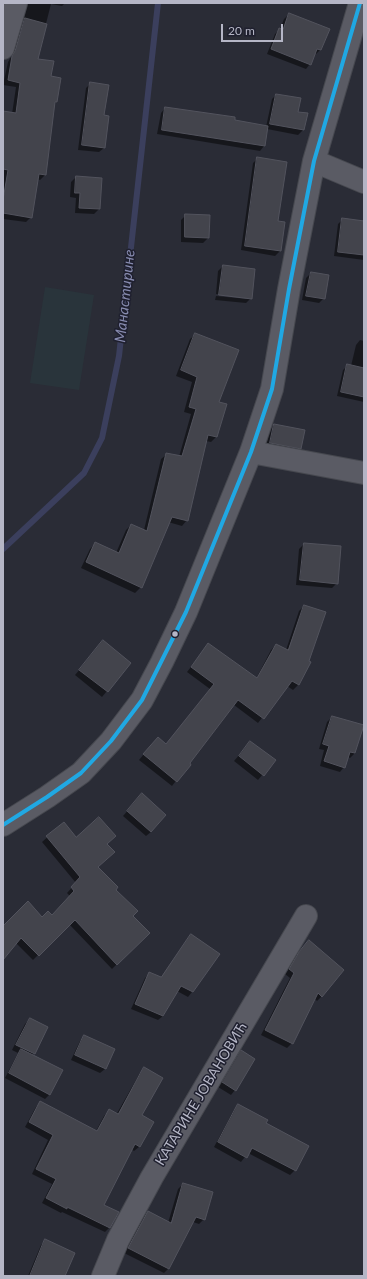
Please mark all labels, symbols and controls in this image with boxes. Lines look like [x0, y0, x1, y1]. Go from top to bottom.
scale bar [223, 16, 285, 42]
text: 20 m [228, 23, 255, 38]
water label: Манастирине [111, 249, 139, 343]
unlabelled marker [170, 629, 180, 639]
street label: КАТАРИНЕ ЈОВАНОВИЋ [152, 1020, 250, 1168]

